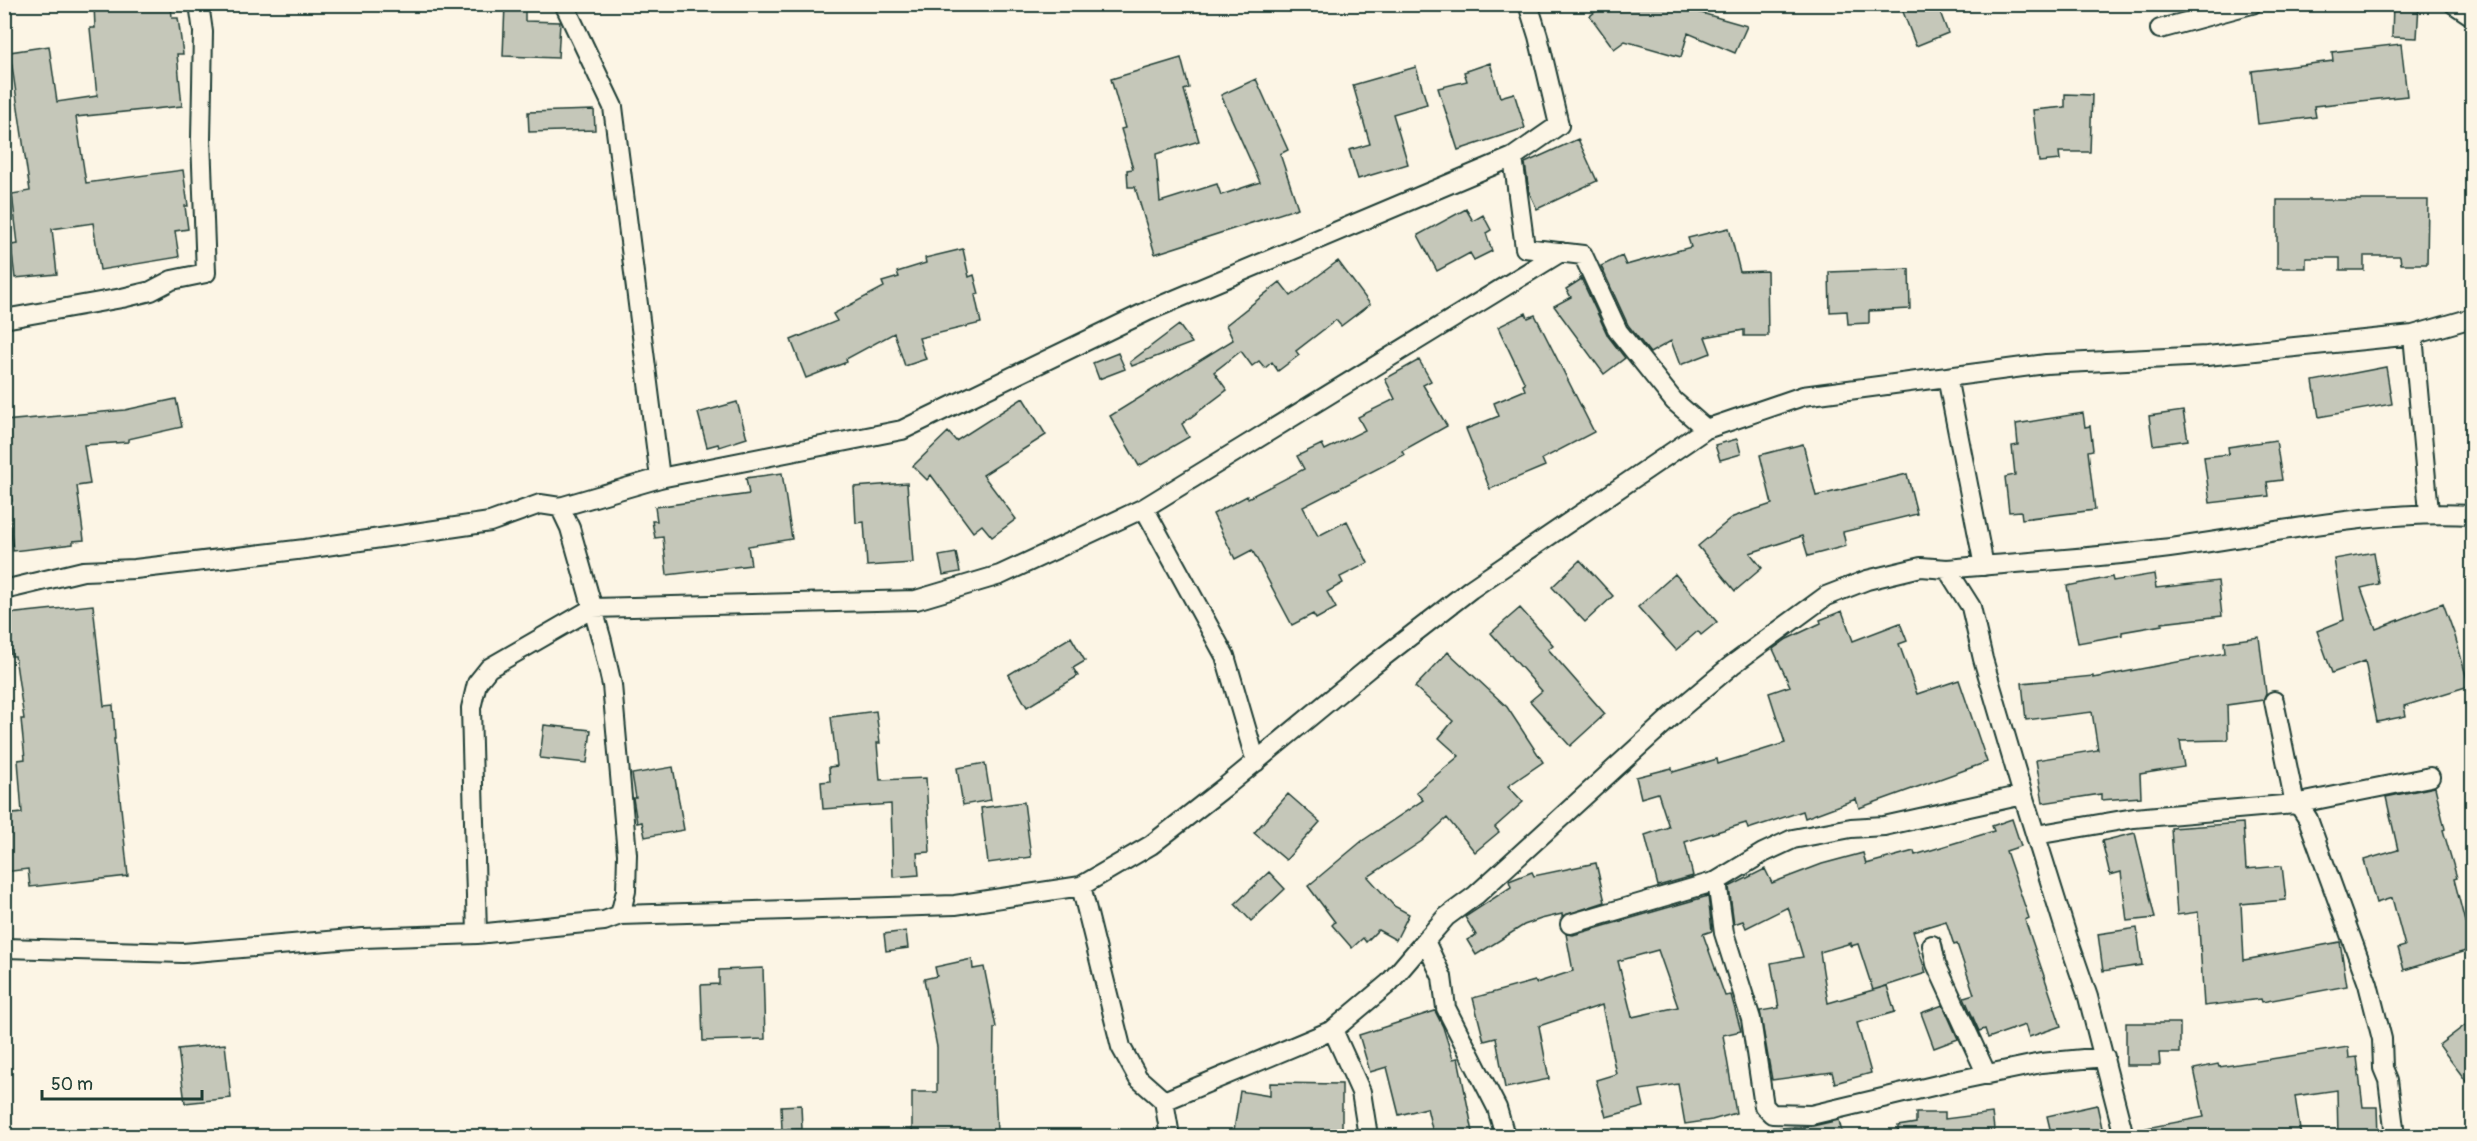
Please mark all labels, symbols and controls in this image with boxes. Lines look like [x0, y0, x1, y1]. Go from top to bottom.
scale bar [42, 1063, 202, 1101]
text: 50 m [51, 1073, 93, 1096]

